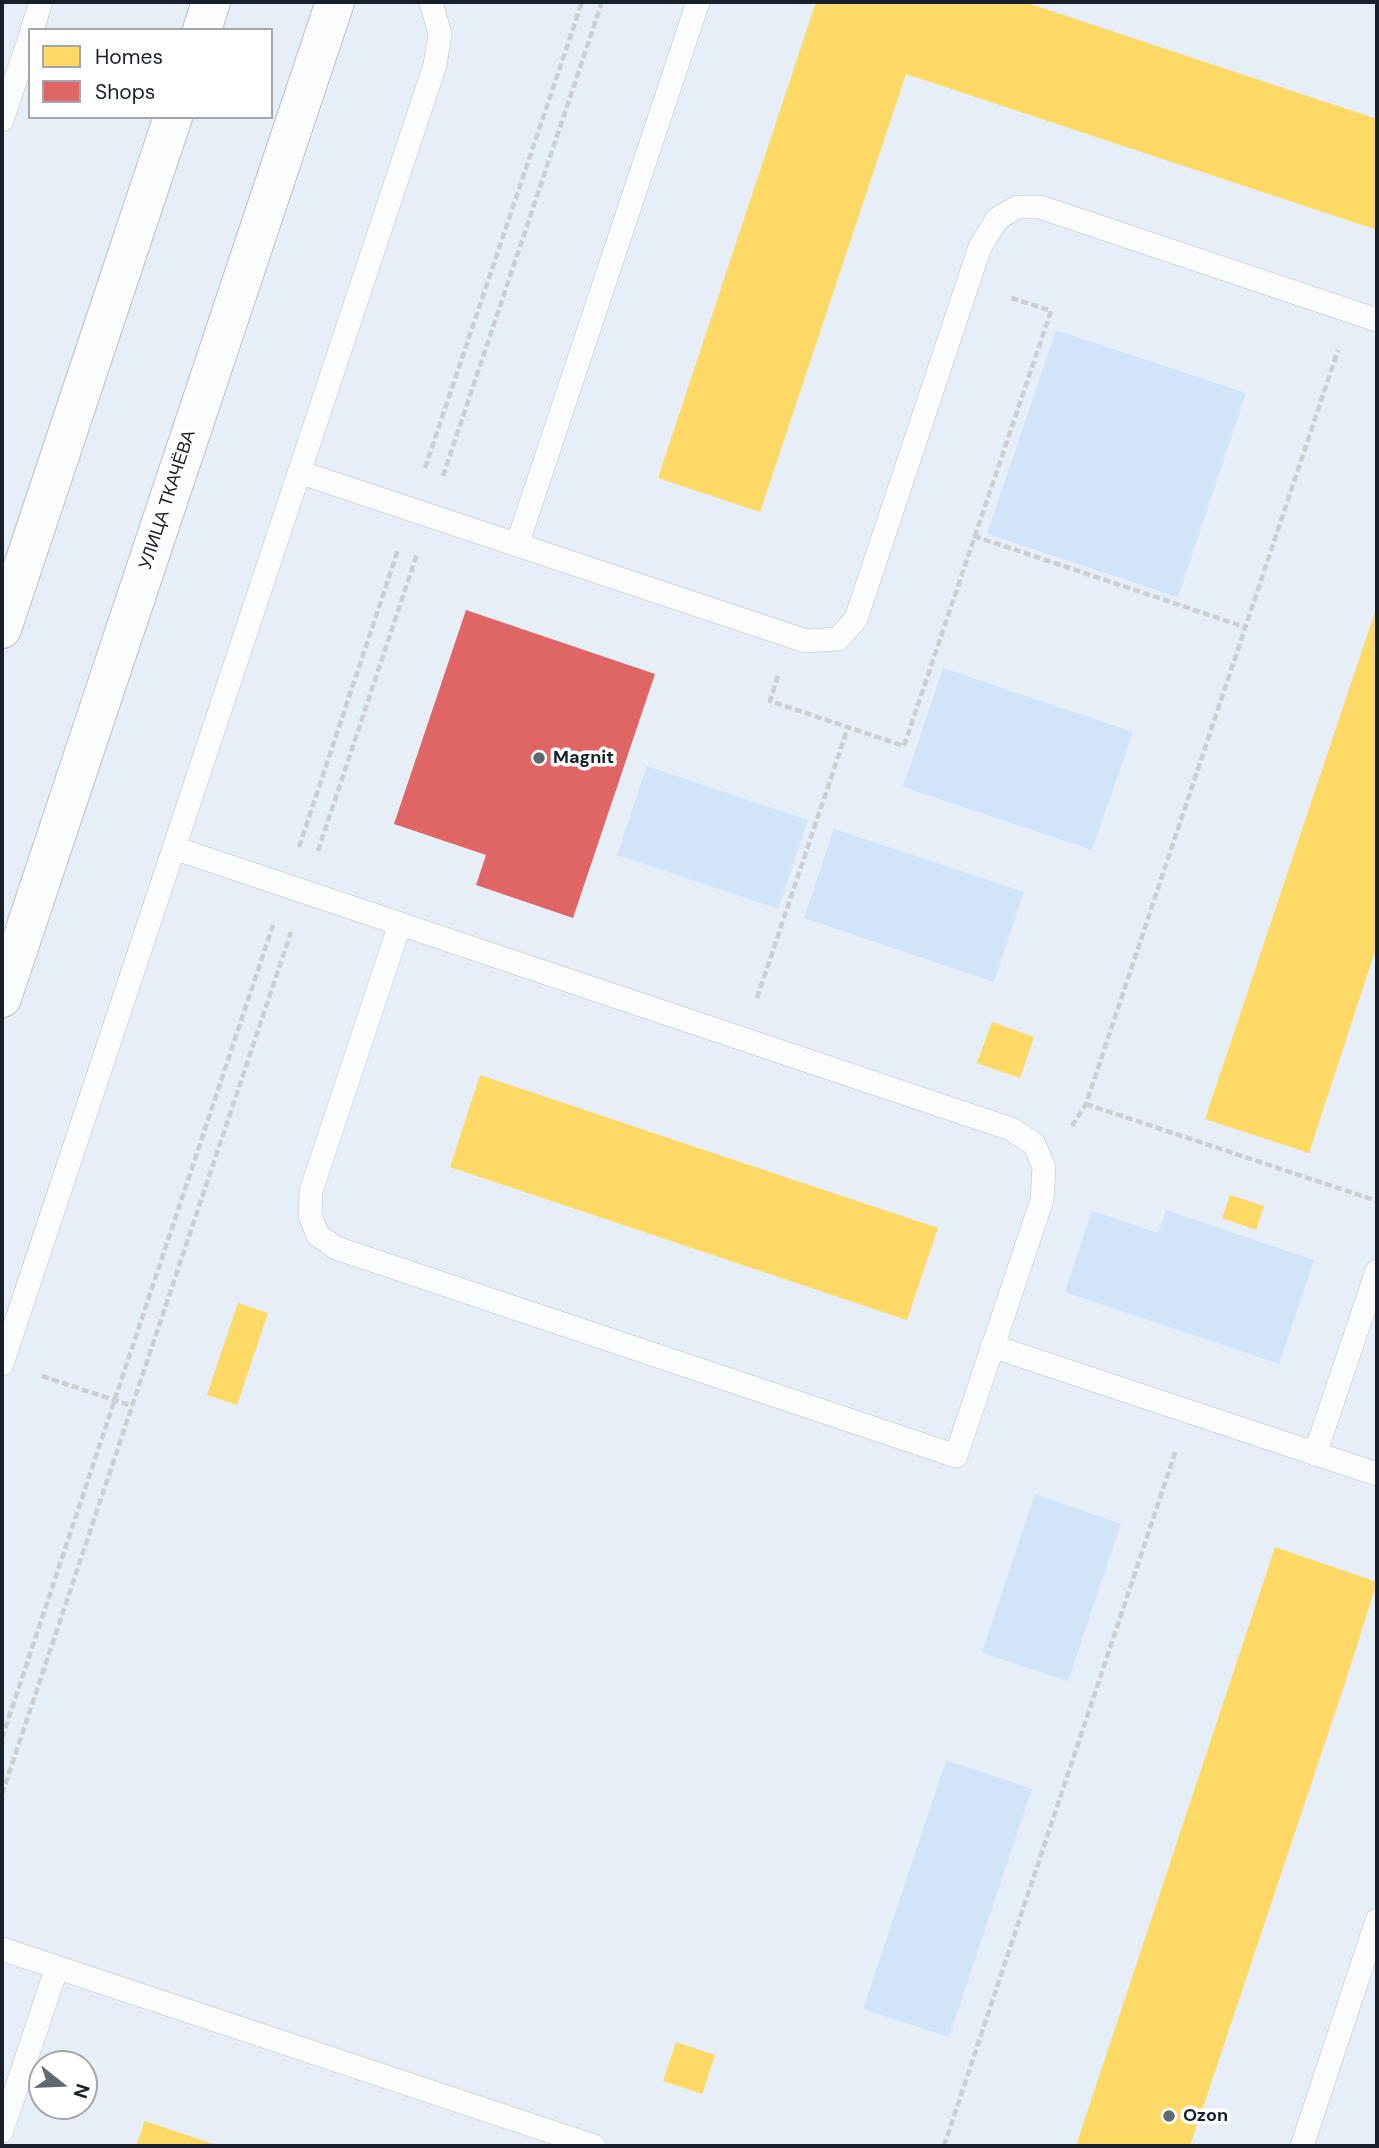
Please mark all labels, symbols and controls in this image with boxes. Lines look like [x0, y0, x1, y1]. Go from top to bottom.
legend [28, 28, 273, 119]
text: Homes [95, 43, 163, 71]
text: Shops [95, 78, 155, 106]
street label: УЛИЦА ТКАЧЁВА [135, 428, 201, 572]
place label: Magnit [553, 747, 614, 769]
marker: Magnit [531, 750, 547, 766]
north arrow [28, 2050, 98, 2120]
text: N [68, 2081, 96, 2101]
place label: Ozon [1183, 2105, 1228, 2127]
marker: Ozon [1161, 2108, 1177, 2124]

